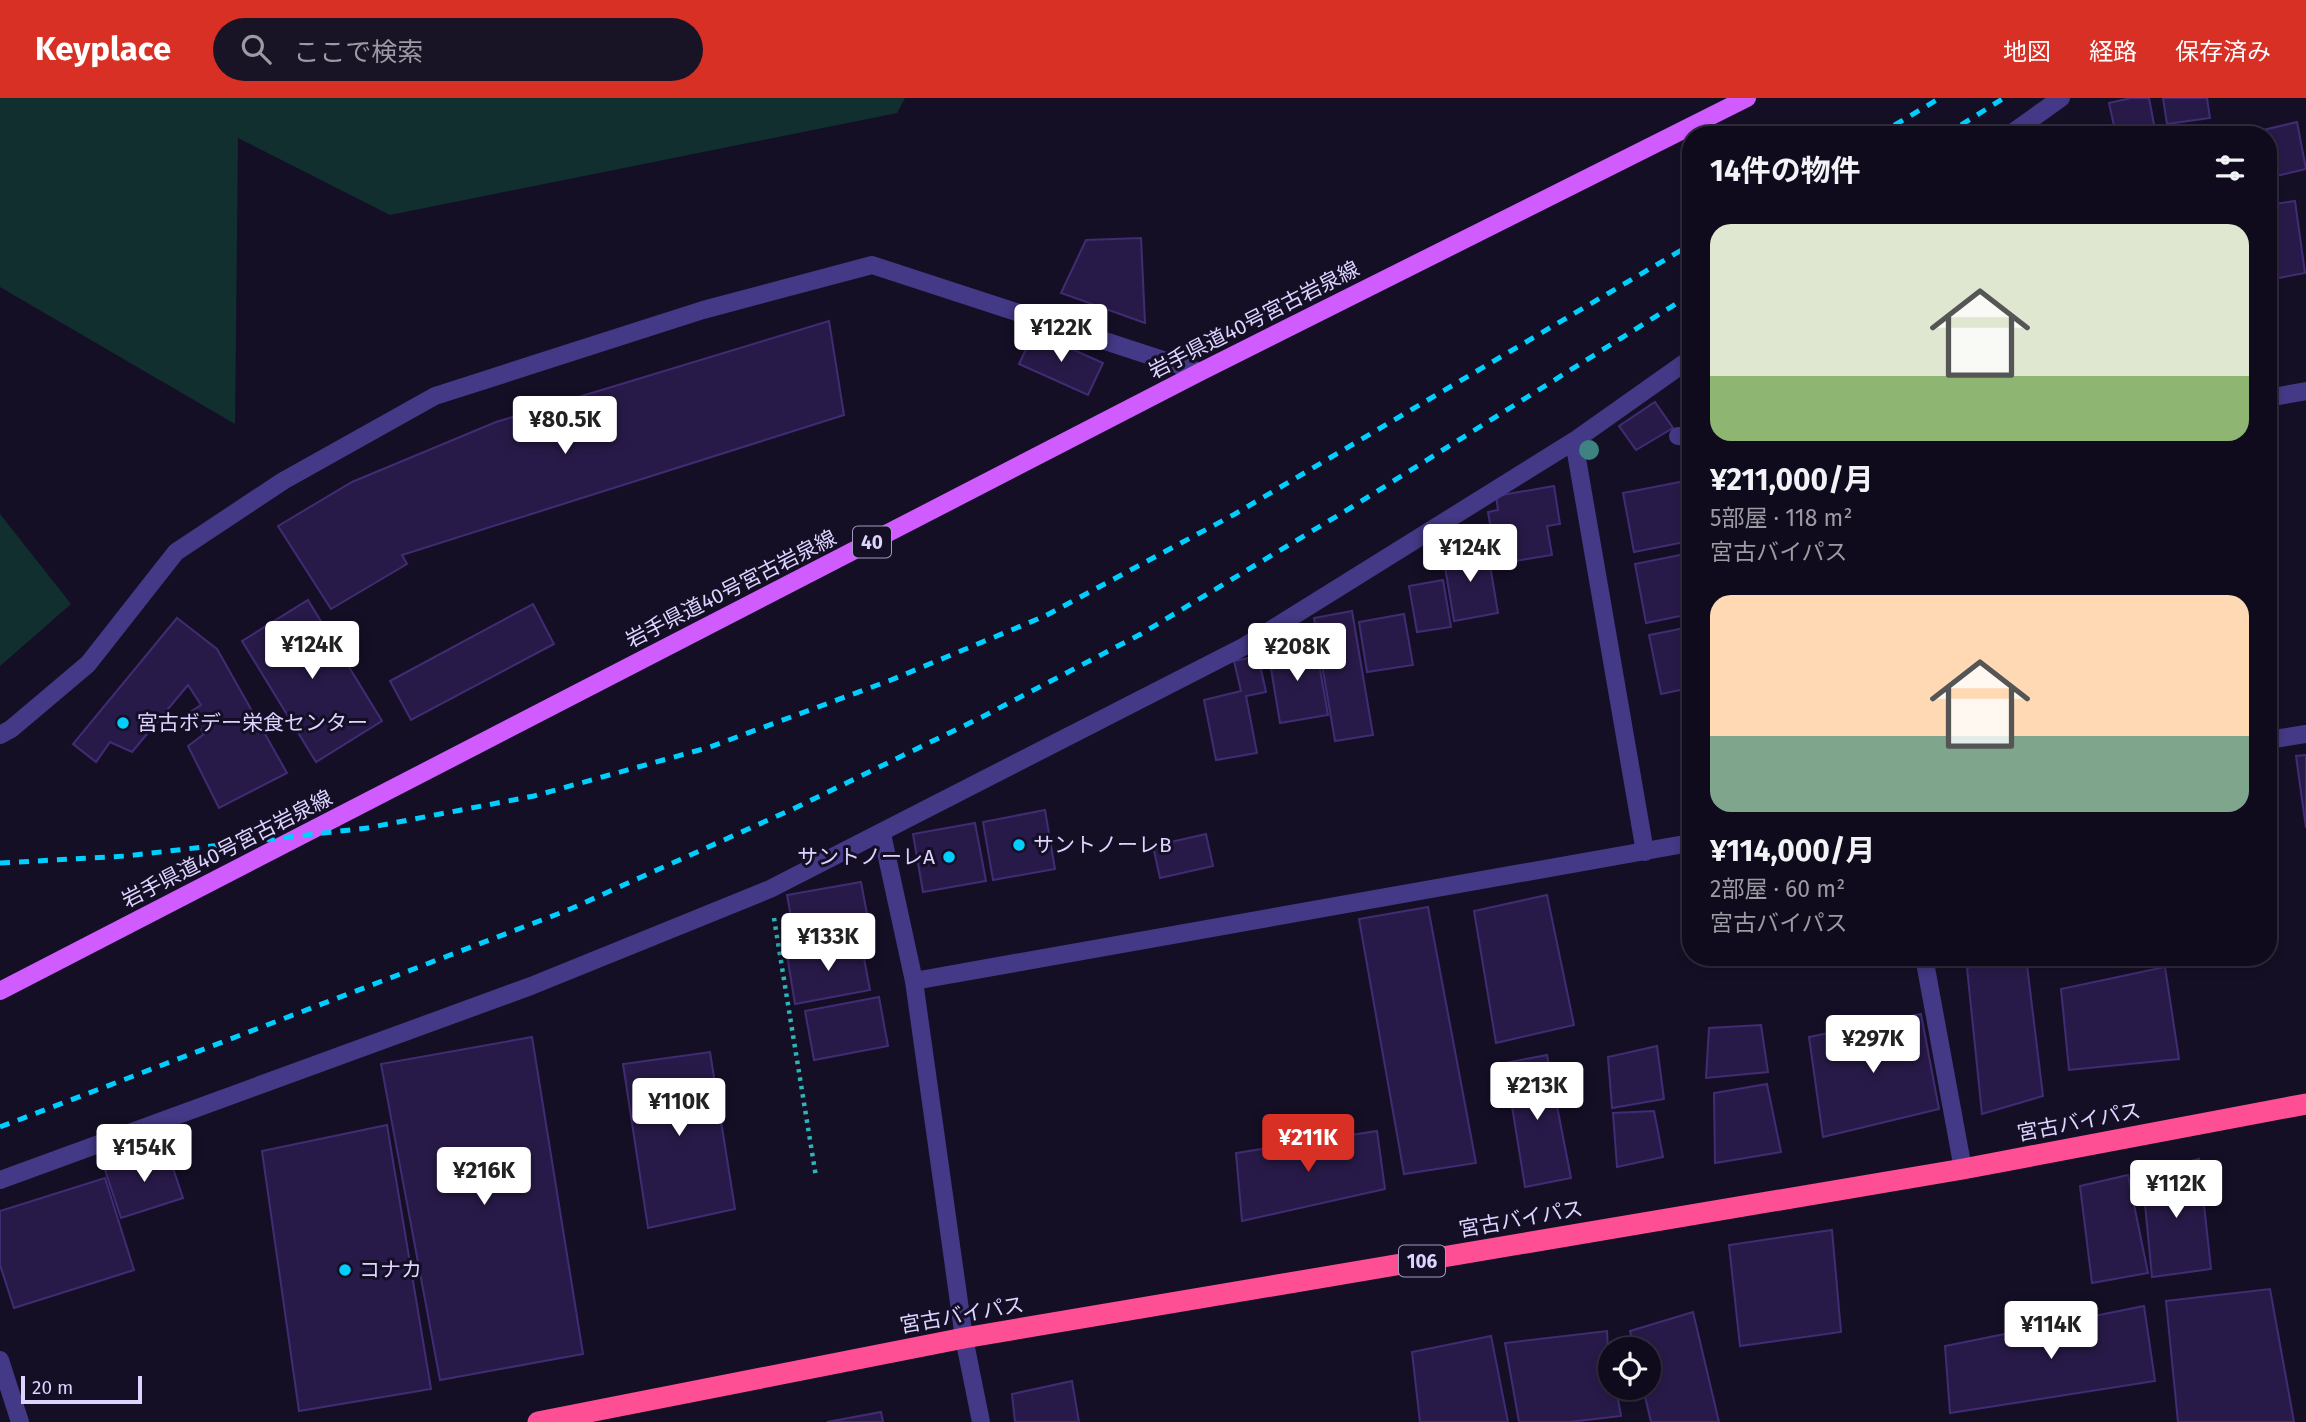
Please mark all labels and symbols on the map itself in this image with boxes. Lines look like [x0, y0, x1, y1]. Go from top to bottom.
street label: 岩手県道40号宮古岩泉線 [1144, 256, 1364, 384]
pin: ¥122K [1012, 304, 1110, 364]
pin: ¥80.5K [508, 396, 622, 456]
pin: ¥124K [1421, 524, 1519, 584]
street label: 岩手県道40号宮古岩泉線 [621, 525, 841, 653]
road number: 40 [853, 526, 891, 558]
pin: ¥124K [263, 622, 361, 681]
pin: ¥208K [1248, 624, 1346, 683]
place label: 宮古ボデー栄食センター [137, 710, 368, 736]
marker: 宮古ボデー栄食センター [115, 715, 131, 731]
street label: 岩手県道40号宮古岩泉線 [117, 785, 337, 913]
place label: サントノーレB [1033, 832, 1172, 858]
marker: サントノーレB [1011, 837, 1027, 853]
place label: サントノーレA [797, 844, 935, 870]
marker: サントノーレA [941, 849, 957, 865]
pin: ¥133K [779, 914, 877, 973]
pin: ¥297K [1824, 1016, 1922, 1075]
pin: ¥213K [1488, 1062, 1586, 1122]
pin: ¥110K [630, 1079, 728, 1138]
street label: 宮古バイパス [2015, 1097, 2143, 1147]
pin: ¥211K [1259, 1114, 1357, 1174]
pin: ¥154K [95, 1124, 193, 1184]
pin: ¥216K [435, 1148, 533, 1207]
pin: ¥112K [2127, 1160, 2225, 1220]
street label: 宮古バイパス [1457, 1195, 1585, 1243]
road number: 106 [1399, 1246, 1445, 1276]
place label: コナカ [359, 1257, 422, 1283]
marker: コナカ [337, 1262, 353, 1278]
street label: 宮古バイパス [898, 1291, 1026, 1339]
pin: ¥114K [2002, 1302, 2100, 1361]
scale bar [21, 1373, 142, 1405]

